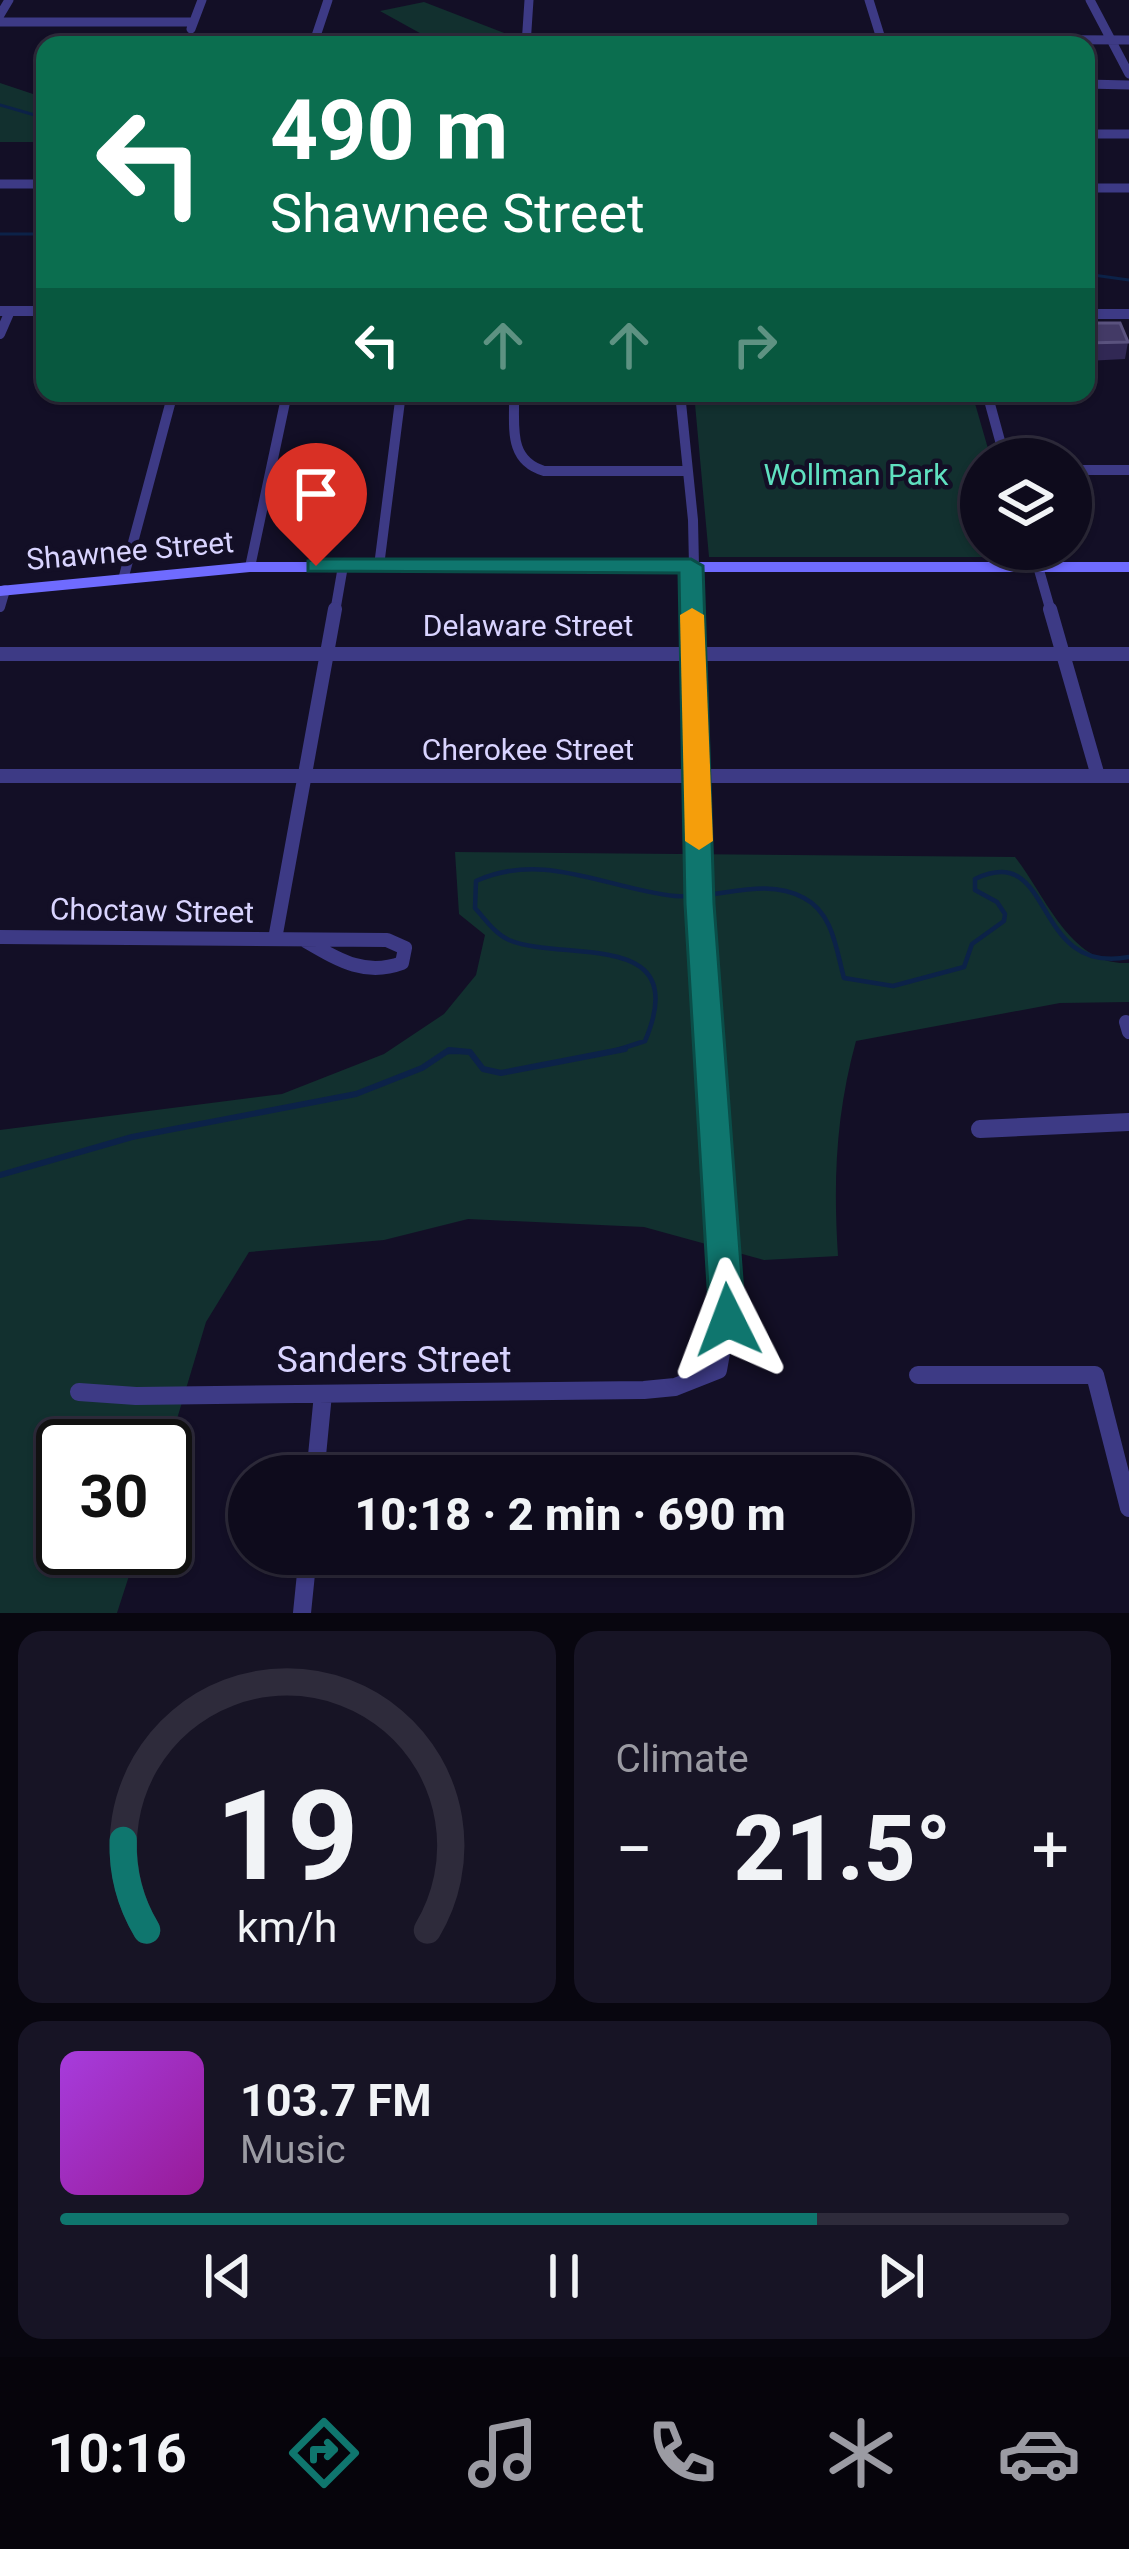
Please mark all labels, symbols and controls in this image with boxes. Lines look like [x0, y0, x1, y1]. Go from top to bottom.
text: 490 m [270, 81, 508, 180]
icon: left [72, 84, 228, 240]
text: Shawnee Street [270, 182, 645, 245]
icon: left [344, 312, 410, 378]
icon: ahead [470, 312, 536, 378]
icon: ahead [596, 312, 662, 378]
icon: right [722, 312, 788, 378]
map controls [960, 438, 1092, 570]
button: layers [960, 438, 1092, 570]
pin [265, 443, 367, 566]
park label: Wollman Park [764, 457, 949, 492]
icon: arrive [283, 461, 349, 527]
street label: Shawnee Street [25, 524, 235, 577]
street label: Delaware Street [423, 608, 633, 643]
street label: Cherokee Street [422, 732, 634, 767]
street label: Choctaw Street [50, 891, 254, 930]
position arrow [665, 1257, 791, 1383]
street label: Sanders Street [277, 1339, 511, 1381]
speed limit sign: 30 [36, 1419, 192, 1575]
text: 10:18 · 2 min · 690 m [354, 1488, 786, 1541]
text: Climate [616, 1736, 749, 1782]
text: 19 [215, 1763, 358, 1909]
text: 21.5° [734, 1797, 951, 1902]
text: − [616, 1811, 653, 1888]
text: + [1032, 1811, 1069, 1888]
text: km/h [236, 1902, 337, 1952]
text: 103.7 FM [240, 2074, 432, 2127]
text: Music [240, 2127, 346, 2173]
icon: previous [195, 2243, 261, 2309]
icon: pause [531, 2243, 597, 2309]
icon: next [868, 2243, 934, 2309]
icon: directions [282, 2411, 366, 2495]
icon: music [461, 2411, 545, 2495]
icon: phone [640, 2411, 724, 2495]
icon: climate [819, 2411, 903, 2495]
icon: car [997, 2411, 1081, 2495]
text: 10:16 [47, 2422, 187, 2485]

